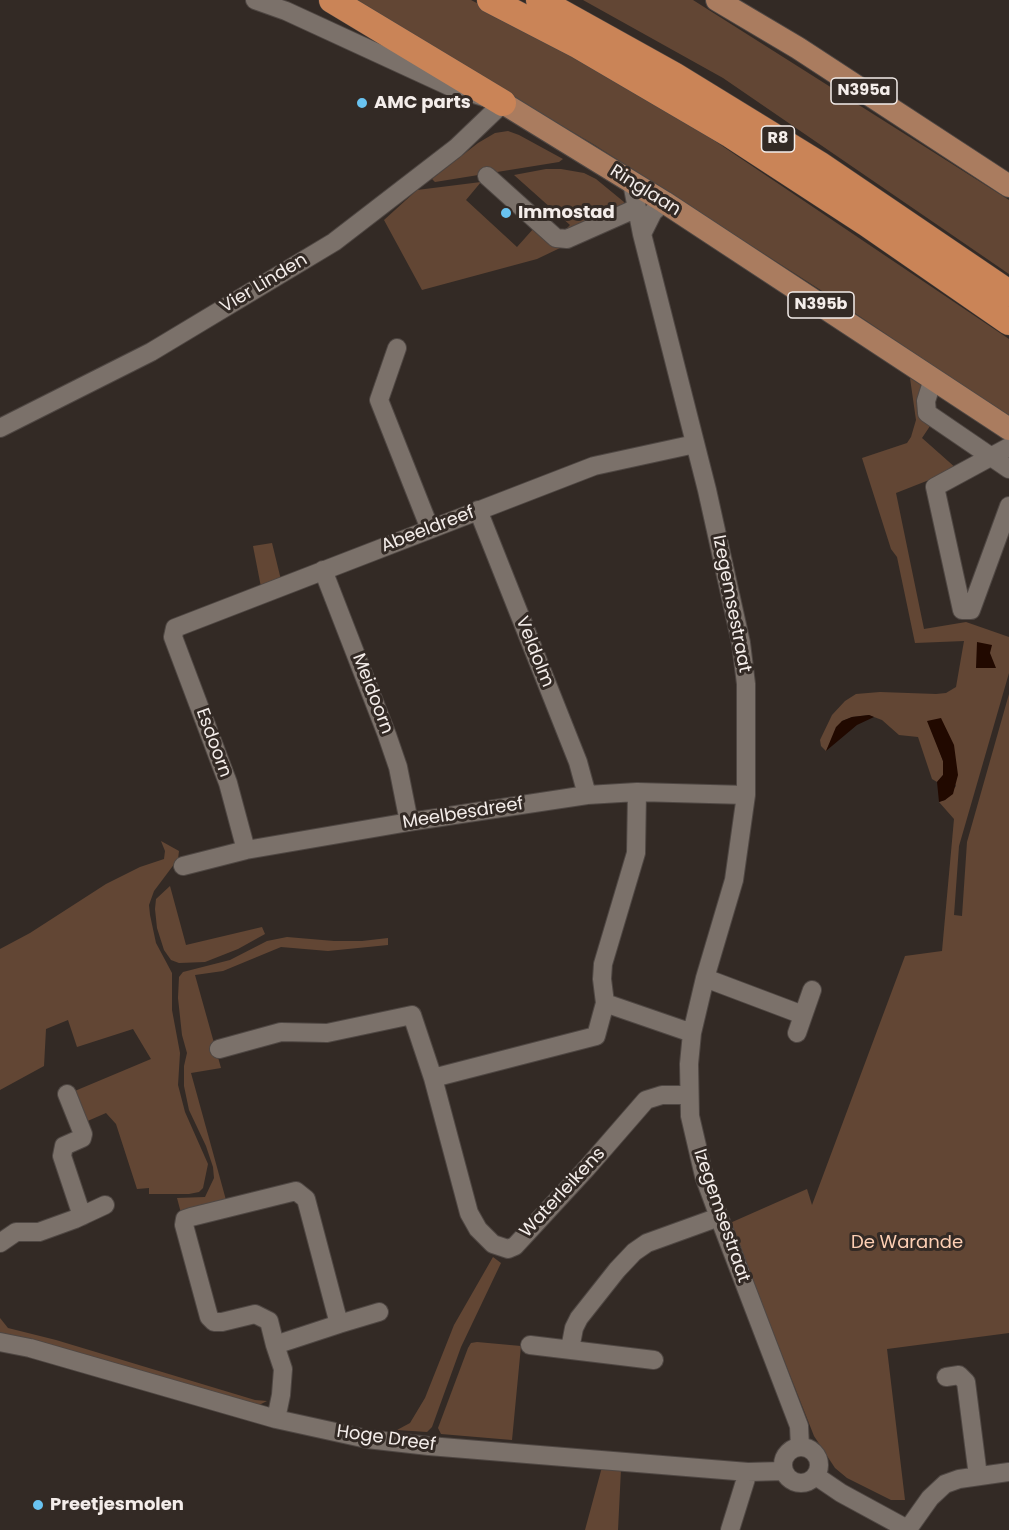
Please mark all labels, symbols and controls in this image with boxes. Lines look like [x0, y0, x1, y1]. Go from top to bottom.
road number: N395a [831, 78, 897, 104]
place label: AMC parts [374, 92, 471, 114]
marker: AMC parts [355, 96, 369, 110]
road number: R8 [762, 126, 794, 152]
street label: Ringlaan [606, 161, 684, 221]
place label: Immostad [518, 202, 615, 224]
marker: Immostad [499, 206, 513, 220]
street label: Vier Linden [217, 250, 311, 318]
road number: N395b [788, 292, 854, 318]
street label: Abeeldreef [378, 502, 478, 558]
street label: Izegemsestraat [707, 533, 755, 675]
street label: Veldolm [510, 613, 558, 691]
street label: Meidoorn [347, 651, 397, 737]
street label: Esdoorn [191, 705, 235, 781]
street label: Meelbesdreef [401, 794, 525, 834]
street label: Waterleikens [516, 1143, 610, 1243]
street label: Izegemsestraat [688, 1146, 754, 1286]
park label: De Warande [851, 1232, 963, 1254]
street label: Hoge Dreef [335, 1421, 437, 1457]
place label: Preetjesmolen [50, 1494, 184, 1516]
marker: Preetjesmolen [31, 1498, 45, 1512]

